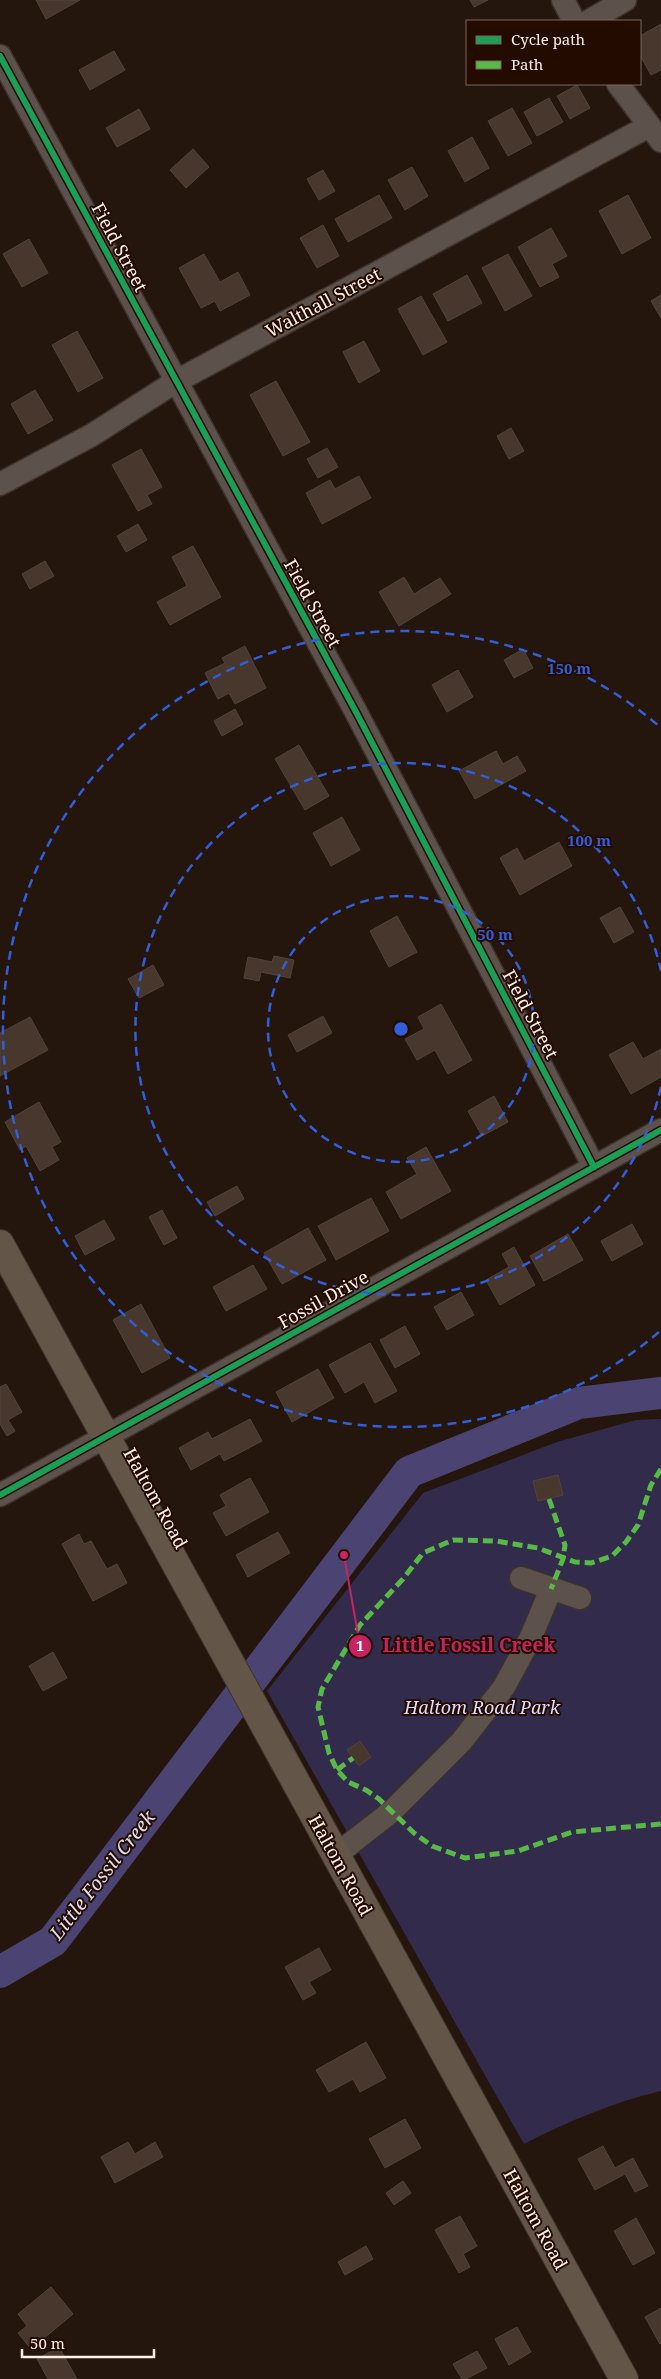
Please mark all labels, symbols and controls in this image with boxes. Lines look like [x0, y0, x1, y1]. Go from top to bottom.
legend [466, 20, 641, 85]
text: Cycle path [511, 29, 586, 49]
text: Path [511, 54, 544, 74]
street label: Field Street [87, 198, 153, 296]
street label: Walthall Street [261, 262, 385, 342]
street label: Field Street [279, 555, 347, 651]
text: 150 m [547, 658, 591, 678]
text: 100 m [567, 830, 611, 850]
text: 50 m [477, 924, 513, 944]
street label: Field Street [498, 965, 564, 1063]
centre of rings [392, 1020, 410, 1038]
street label: Fossil Drive [273, 1264, 373, 1334]
street label: Haltom Road [118, 1443, 194, 1553]
callout: Little Fossil Creek [348, 1629, 566, 1663]
text: Little Fossil Creek [383, 1632, 556, 1658]
text: 1 [356, 1635, 364, 1655]
park label: Haltom Road Park [403, 1695, 561, 1719]
water label: Little Fossil Creek [43, 1804, 161, 1946]
street label: Haltom Road [303, 1810, 379, 1920]
street label: Haltom Road [498, 2164, 574, 2274]
scale bar [22, 2326, 155, 2358]
text: 50 m [30, 2333, 65, 2353]

